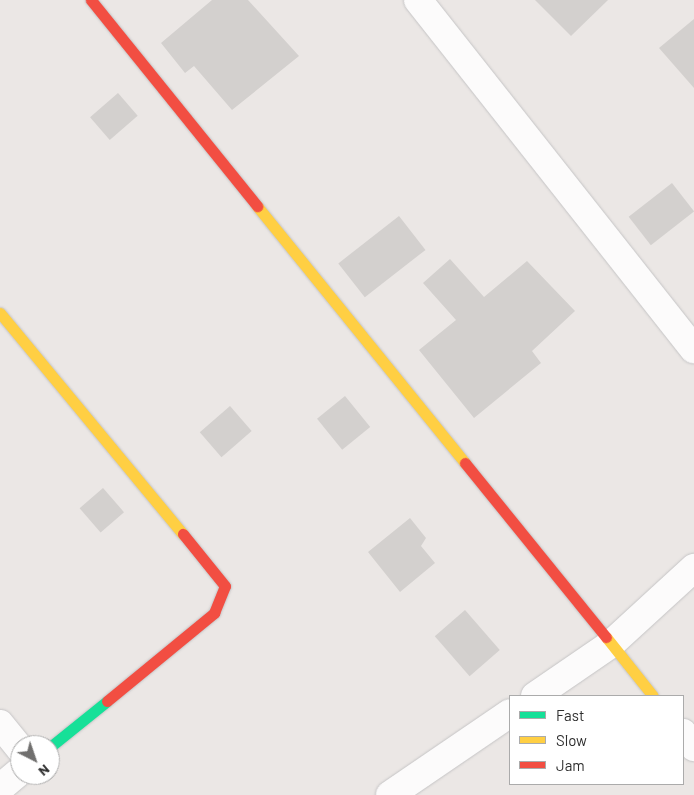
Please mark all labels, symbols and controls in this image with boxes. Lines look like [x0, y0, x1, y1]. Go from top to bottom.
legend [509, 695, 684, 785]
text: Fast [556, 706, 584, 724]
text: Slow [556, 731, 587, 749]
north arrow [10, 735, 60, 785]
text: Jam [556, 756, 585, 774]
text: N [35, 761, 54, 780]

